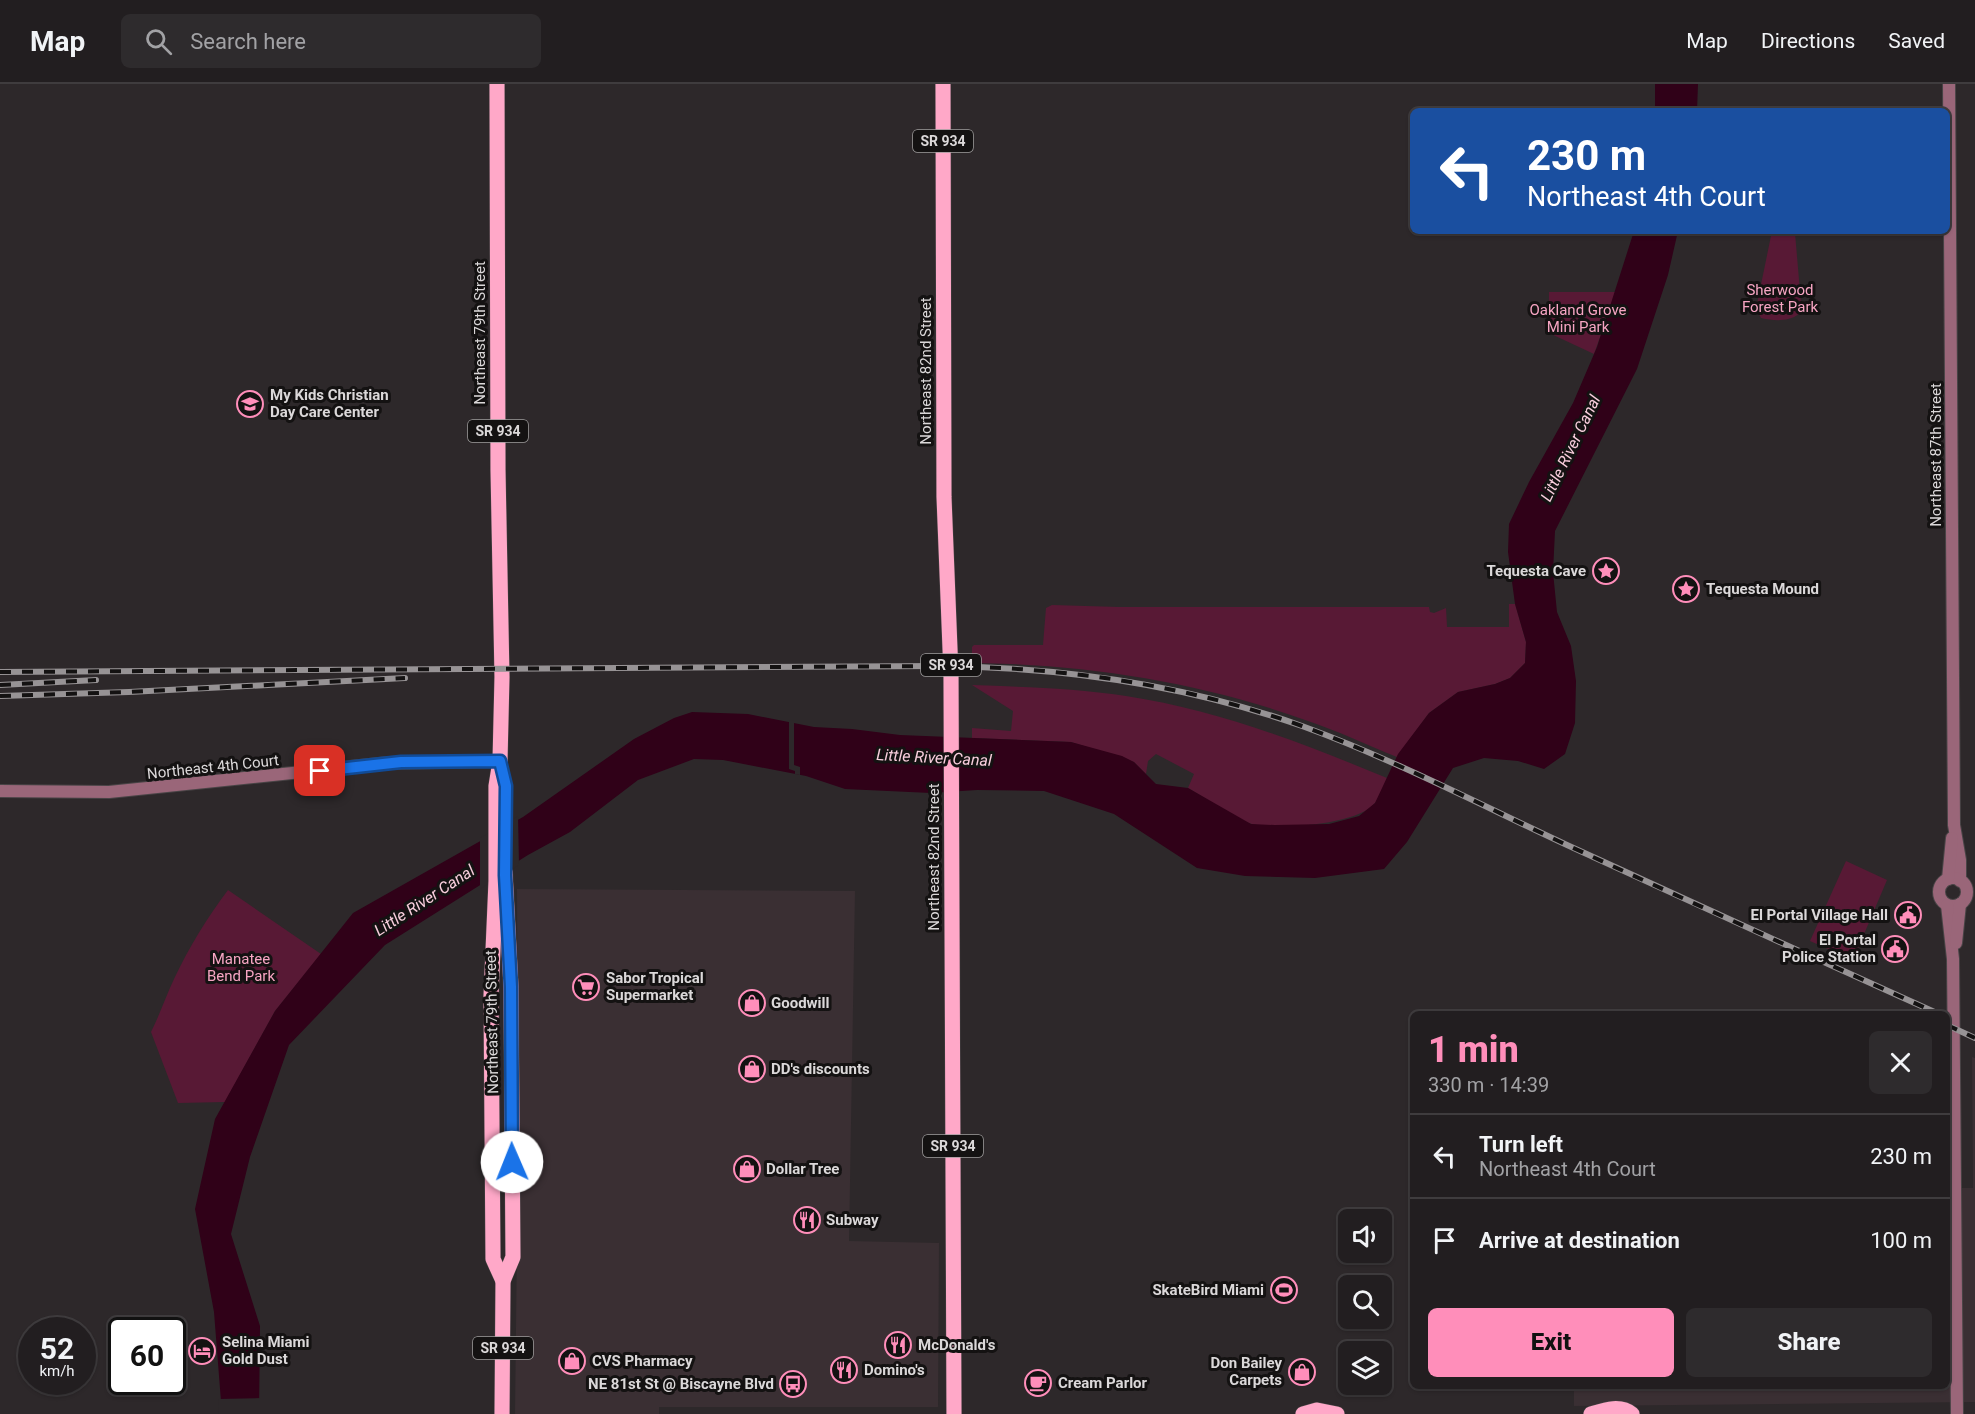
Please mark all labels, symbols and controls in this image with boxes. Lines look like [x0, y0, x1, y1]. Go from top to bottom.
search box [121, 14, 541, 68]
text: Map [30, 25, 85, 58]
icon: search [142, 25, 175, 58]
text: Search here [190, 29, 306, 54]
text: Map [1686, 29, 1728, 53]
text: Directions [1761, 29, 1855, 53]
text: Saved [1888, 29, 1945, 53]
road number: SR 934 [913, 130, 973, 152]
text: 230 m [1527, 131, 1646, 180]
icon: left [1428, 132, 1506, 210]
text: Northeast 4th Court [1527, 181, 1766, 213]
street label: Northeast 79th Street [471, 261, 489, 405]
park label: Sherwood Forest Park [1742, 281, 1818, 316]
street label: Northeast 82nd Street [917, 297, 935, 445]
park label: Oakland Grove Mini Park [1529, 301, 1627, 336]
street label: Northeast 87th Street [1927, 383, 1945, 527]
place label: My Kids Christian Day Care Center [270, 386, 389, 421]
school or university icon: My Kids Christian Day Care Center [235, 389, 265, 419]
water label: Little River Canal [1537, 392, 1604, 504]
road number: SR 934 [468, 420, 528, 442]
place icon: Tequesta Cave [1591, 556, 1621, 586]
place label: Tequesta Cave [1486, 562, 1586, 580]
place icon: Tequesta Mound [1671, 574, 1701, 604]
place label: Tequesta Mound [1706, 580, 1819, 598]
road number: SR 934 [921, 654, 981, 676]
pin [294, 745, 345, 796]
water label: Little River Canal [876, 745, 992, 770]
street label: Northeast 4th Court [146, 751, 280, 783]
icon: arrive [303, 754, 336, 787]
street label: Northeast 82nd Street [925, 783, 943, 931]
water label: Little River Canal [371, 861, 478, 940]
public building icon: El Portal Village Hall [1893, 900, 1923, 930]
place label: El Portal Village Hall [1750, 906, 1888, 924]
place label: El Portal Police Station [1782, 931, 1876, 966]
public building icon: El Portal Police Station [1880, 934, 1910, 964]
park label: Manatee Bend Park [207, 950, 275, 985]
street label: Northeast 79th Street [482, 950, 502, 1094]
place label: Sabor Tropical Supermarket [606, 969, 704, 1004]
supermarket icon: Sabor Tropical Supermarket [571, 972, 601, 1002]
shop icon: Goodwill [737, 988, 767, 1018]
place label: Goodwill [771, 994, 830, 1012]
text: 1 min [1428, 1029, 1519, 1071]
button: close [1869, 1031, 1932, 1094]
shop icon: DD's discounts [737, 1054, 767, 1084]
place label: DD's discounts [771, 1060, 870, 1078]
text: 330 m · 14:39 [1428, 1073, 1549, 1097]
position arrow [480, 1130, 544, 1194]
text: Turn left [1479, 1132, 1563, 1157]
road number: SR 934 [923, 1135, 983, 1157]
icon: left [1428, 1140, 1461, 1173]
text: 230 m [1870, 1144, 1932, 1169]
shop icon: Dollar Tree [732, 1154, 762, 1184]
text: Northeast 4th Court [1479, 1157, 1656, 1181]
place label: Dollar Tree [766, 1160, 839, 1178]
restaurant icon: Subway [792, 1205, 822, 1235]
map controls [1338, 1209, 1392, 1395]
button: sound [1338, 1209, 1392, 1263]
place label: Subway [826, 1211, 879, 1229]
icon: arrive [1428, 1224, 1461, 1257]
text: Arrive at destination [1479, 1228, 1680, 1253]
text: 100 m [1870, 1228, 1932, 1253]
sports icon: SkateBird Miami [1269, 1275, 1299, 1305]
button: search [1338, 1275, 1392, 1329]
place label: SkateBird Miami [1152, 1281, 1264, 1299]
button: Exit [1428, 1308, 1674, 1377]
button: Share [1686, 1308, 1932, 1377]
speed limit sign: 60 [108, 1317, 186, 1395]
restaurant icon: McDonald's [883, 1330, 913, 1360]
text: 52 [40, 1331, 74, 1366]
place label: Selina Miami Gold Dust [222, 1333, 310, 1368]
hotel icon: Selina Miami Gold Dust [187, 1336, 217, 1366]
place label: McDonald's [918, 1336, 996, 1354]
road number: SR 934 [473, 1337, 533, 1359]
button: layers [1338, 1341, 1392, 1395]
shop icon: CVS Pharmacy [557, 1346, 587, 1376]
place label: CVS Pharmacy [592, 1352, 693, 1370]
place label: Don Bailey Carpets [1211, 1354, 1282, 1389]
restaurant icon: Domino's [829, 1355, 859, 1385]
shop icon: Don Bailey Carpets [1287, 1357, 1317, 1387]
place label: Domino's [864, 1361, 925, 1379]
text: km/h [39, 1362, 75, 1380]
cafe icon: Cream Parlor [1023, 1368, 1053, 1398]
bus stop icon: NE 81st St @ Biscayne Blvd [778, 1369, 808, 1399]
place label: Cream Parlor [1058, 1374, 1148, 1392]
place label: NE 81st St @ Biscayne Blvd [588, 1375, 774, 1393]

